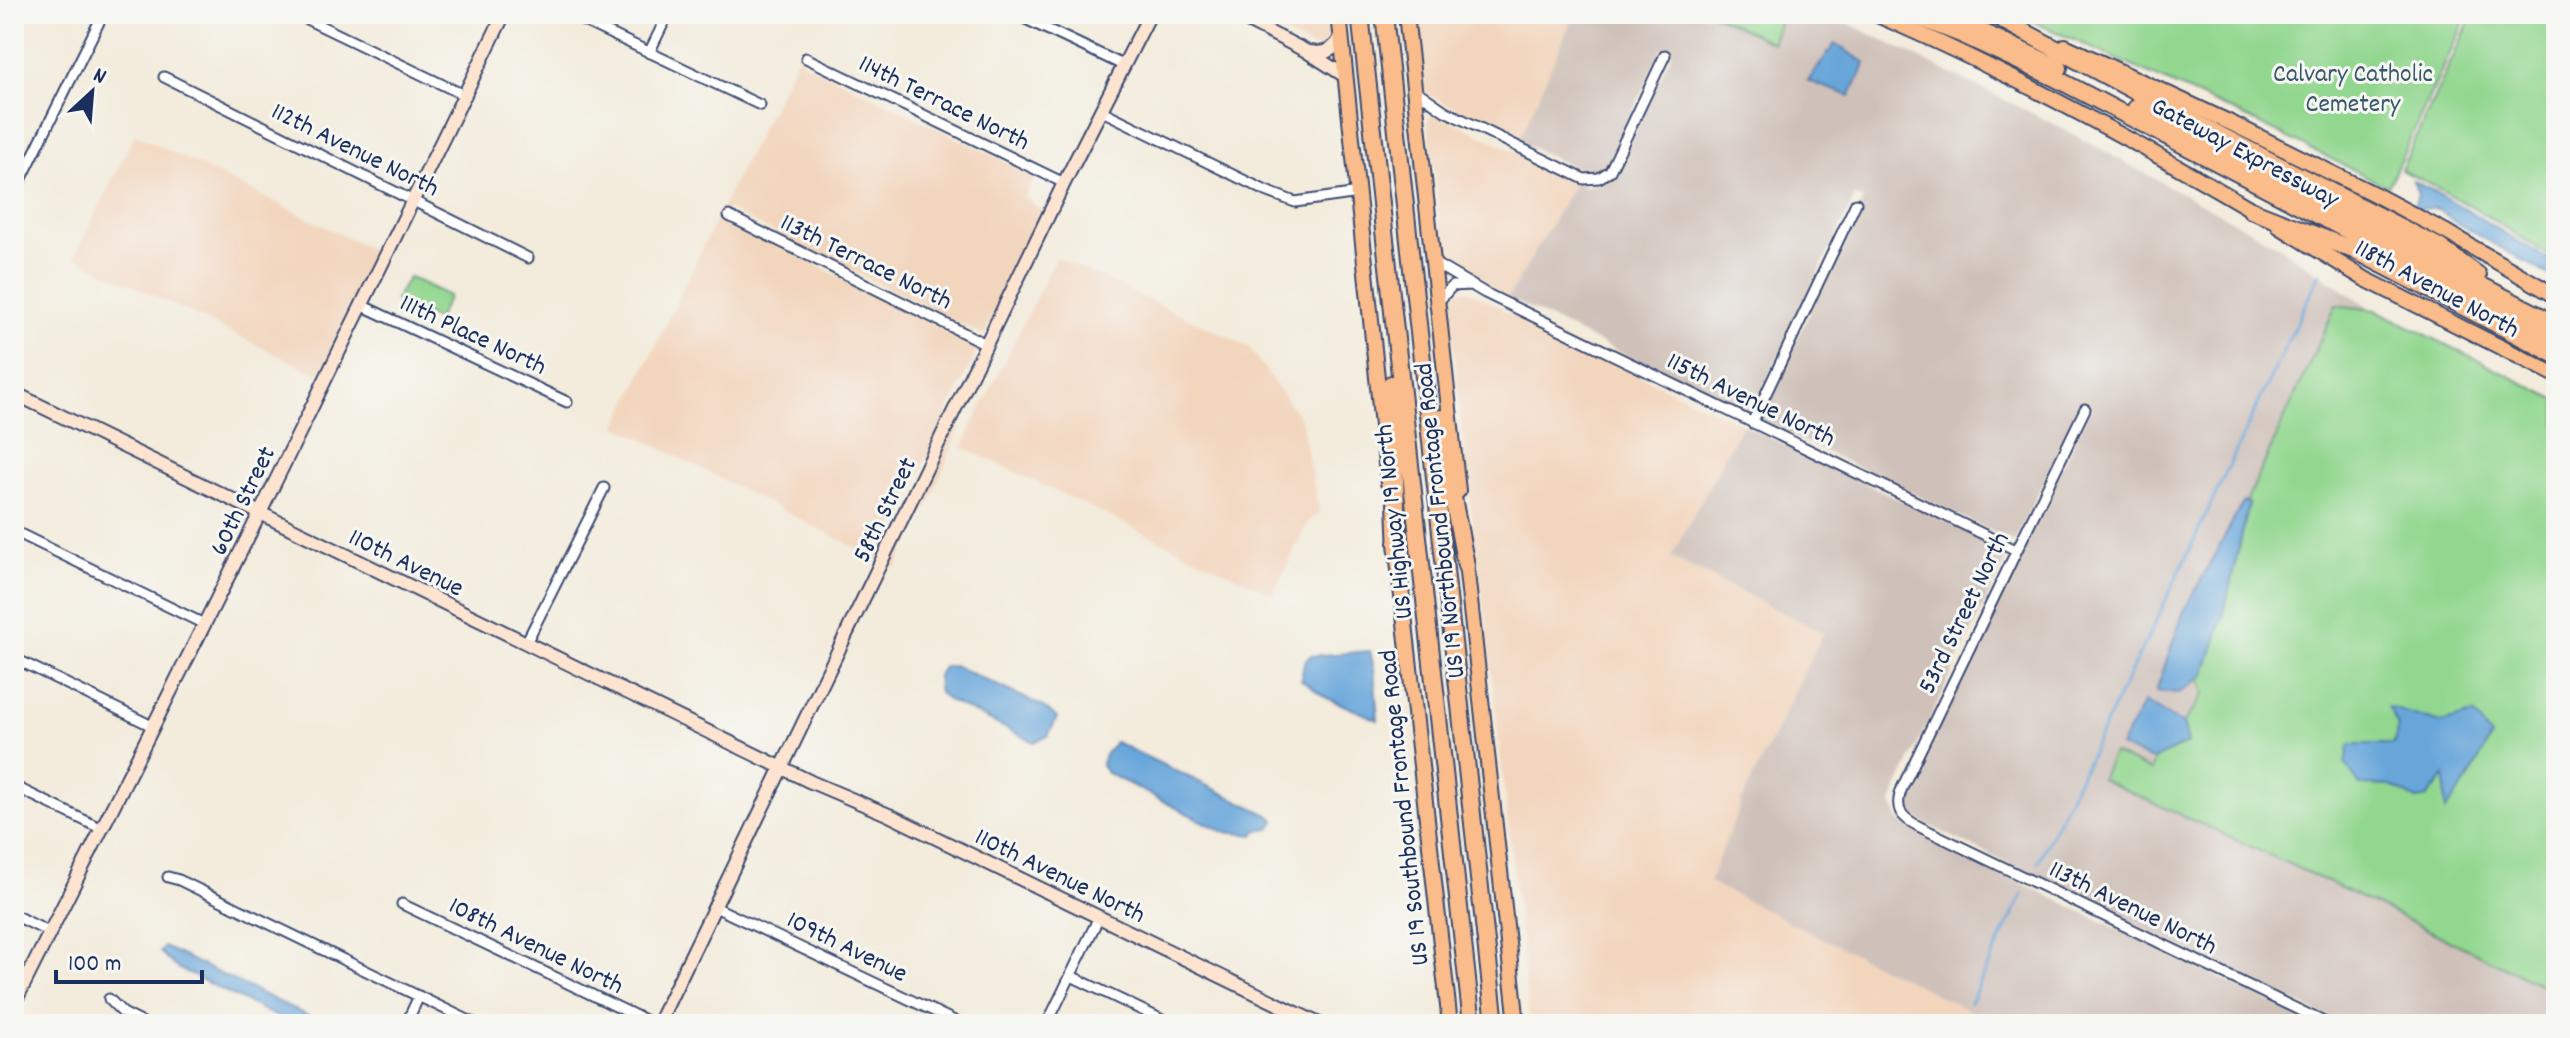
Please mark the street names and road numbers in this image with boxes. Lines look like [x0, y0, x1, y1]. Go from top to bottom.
street label: 114th Terrace North [852, 47, 1035, 162]
street label: Gateway Expressway [2144, 89, 2345, 219]
street label: 112th Avenue North [264, 94, 445, 208]
street label: 113th Terrace North [773, 206, 958, 321]
street label: 118th Avenue North [2347, 231, 2525, 349]
street label: 111th Place North [393, 286, 552, 386]
street label: 115th Avenue North [1660, 344, 1841, 458]
street label: US 19 Northbound Frontage Road [1406, 361, 1476, 680]
street label: US Highway 19 North [1367, 422, 1424, 621]
street label: 60th Street [202, 440, 287, 562]
street label: 58th Street [845, 451, 928, 569]
street label: 110th Avenue [342, 520, 469, 608]
street label: 53rd Street North [1910, 526, 2020, 701]
street label: US 19 Southbound Frontage Road [1370, 648, 1440, 967]
street label: 110th Avenue North [968, 820, 1151, 934]
street label: 113th Avenue North [2042, 852, 2223, 966]
street label: 108th Avenue North [442, 889, 629, 1006]
street label: 109th Avenue [780, 903, 913, 993]

